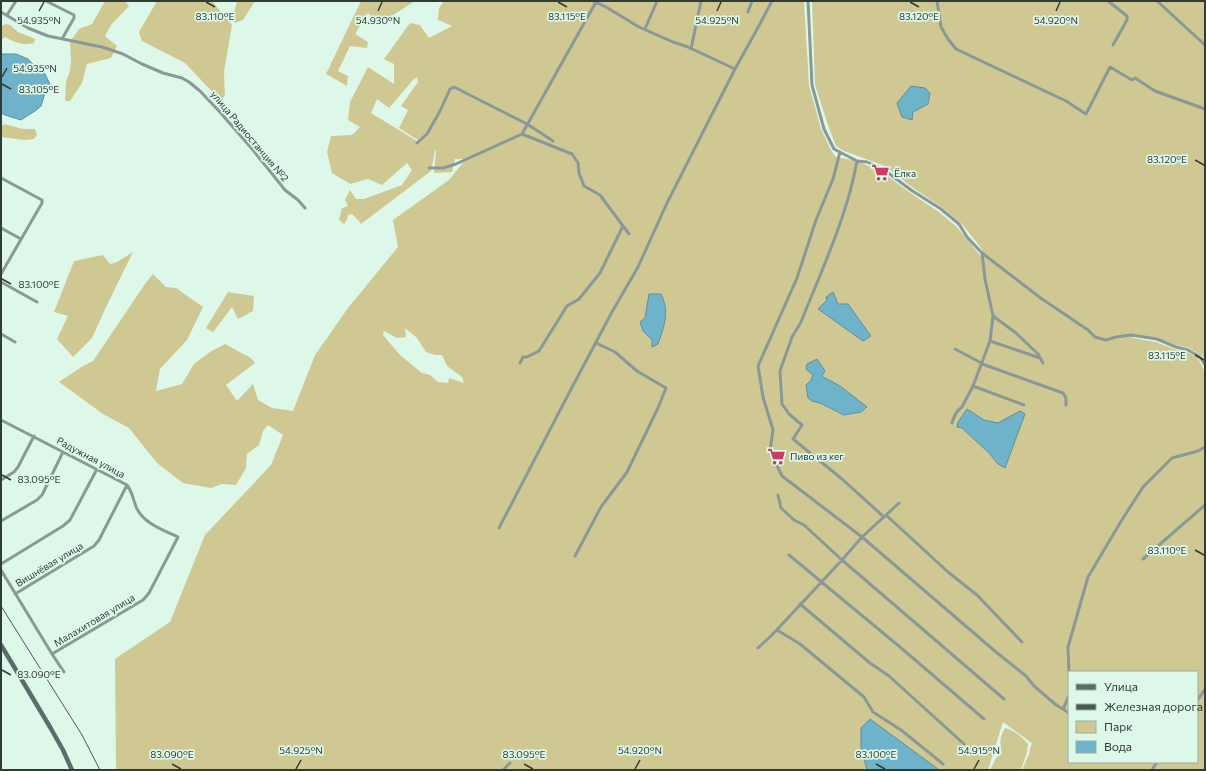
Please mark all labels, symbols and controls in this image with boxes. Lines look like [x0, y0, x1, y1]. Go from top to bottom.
text: 83.110°E [196, 10, 234, 22]
text: 83.115°E [548, 10, 586, 22]
text: 83.120°E [899, 10, 939, 22]
text: 54.935°N [17, 14, 61, 26]
text: 54.930°N [356, 14, 400, 26]
text: 54.925°N [695, 14, 739, 26]
text: 54.920°N [1034, 14, 1078, 26]
text: 54.935°N [13, 62, 57, 74]
text: 83.105°E [19, 83, 59, 95]
street label: улица Радиостанция №2 [209, 88, 292, 184]
text: 83.120°E [1147, 153, 1187, 165]
supermarket icon: Ёлка [871, 163, 891, 183]
place label: Ёлка [894, 167, 916, 179]
text: 83.100°E [18, 278, 60, 290]
text: 83.115°E [1148, 349, 1186, 361]
street label: Радужная улица [55, 434, 127, 480]
supermarket icon: Пиво из кег [767, 446, 787, 466]
place label: Пиво из кег [790, 450, 844, 462]
text: 83.095°E [18, 473, 60, 485]
street label: Вишнёвая улица [13, 539, 85, 589]
text: 83.110°E [1148, 544, 1186, 556]
street label: Малахитовая улица [51, 591, 137, 649]
text: 83.090°E [17, 668, 61, 680]
legend [1068, 671, 1198, 763]
text: Улица [1104, 679, 1138, 693]
text: Железная дорога [1104, 699, 1203, 713]
text: Парк [1104, 719, 1133, 733]
text: Вода [1104, 739, 1132, 753]
text: 54.925°N [279, 744, 323, 756]
text: 54.920°N [618, 744, 662, 756]
text: 54.915°N [958, 744, 1000, 756]
text: 83.090°E [150, 748, 194, 760]
text: 83.095°E [503, 748, 545, 760]
text: 83.100°E [855, 748, 897, 760]

